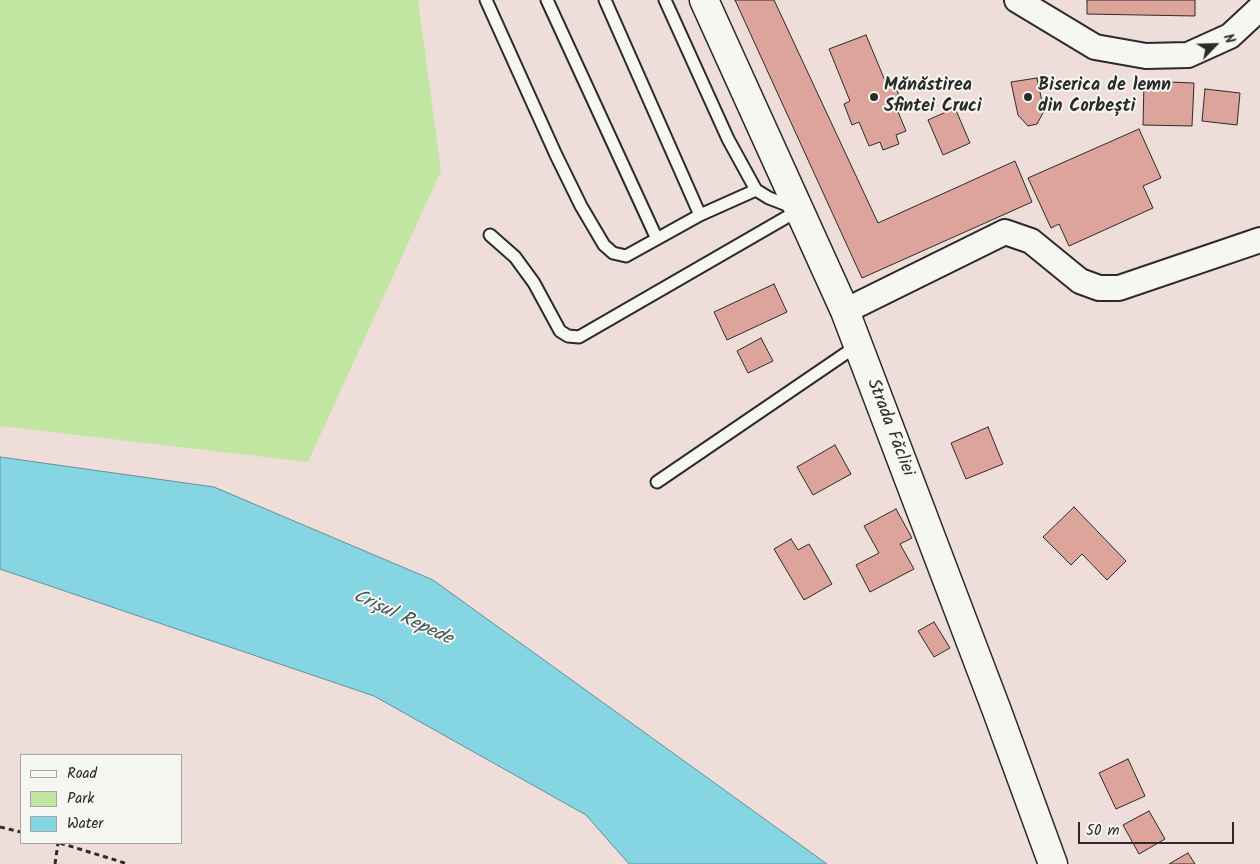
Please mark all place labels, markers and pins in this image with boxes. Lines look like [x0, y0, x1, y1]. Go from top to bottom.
place label: Mănăstirea Sfintei Cruci [884, 76, 982, 118]
place label: Biserica de lemn din Corbești [1038, 76, 1171, 118]
marker: Mănăstirea Sfintei Cruci [868, 91, 880, 103]
marker: Biserica de lemn din Corbești [1022, 91, 1034, 103]

